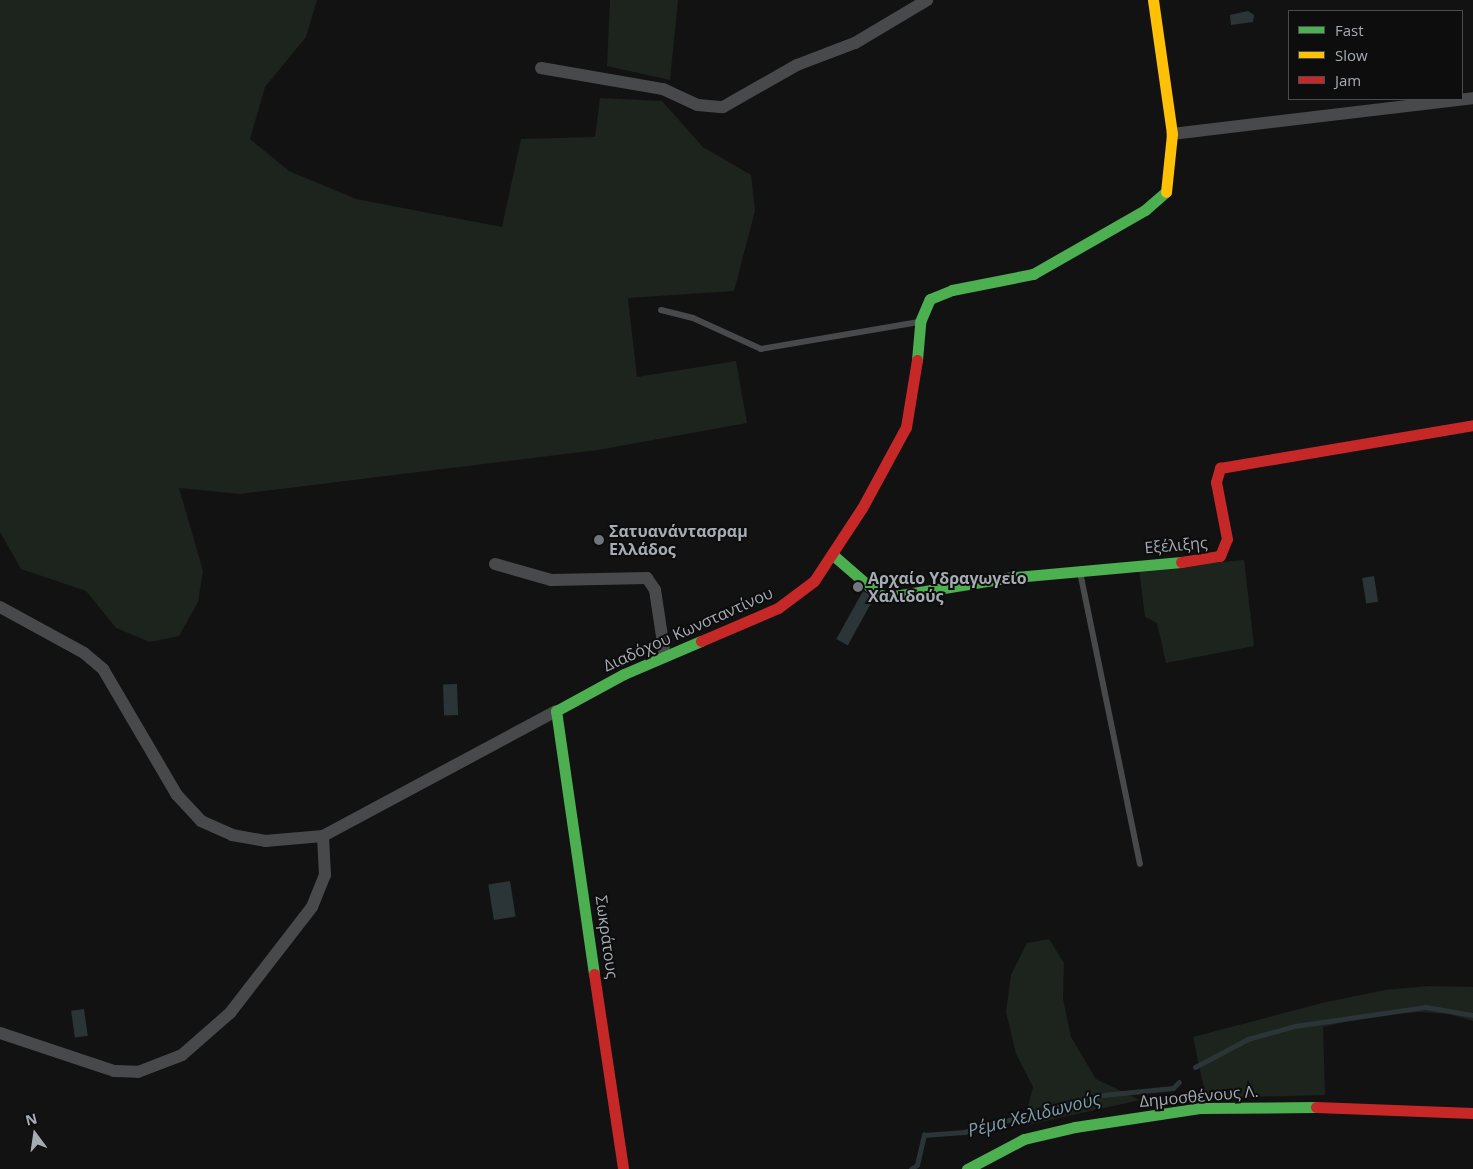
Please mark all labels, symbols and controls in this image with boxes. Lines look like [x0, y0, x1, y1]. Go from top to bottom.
legend [1288, 10, 1463, 100]
text: Fast [1335, 20, 1364, 40]
text: Slow [1335, 45, 1368, 65]
text: Jam [1335, 70, 1361, 90]
place label: Σατυανάντασραμ Ελλάδος [609, 521, 748, 559]
street label: Εξέλιξης [1144, 533, 1208, 557]
marker: Σατυανάντασραμ Ελλάδος [593, 534, 605, 546]
place label: Αρχαίο Υδραγωγείο Χαλιδούς [868, 568, 1027, 606]
marker: Αρχαίο Υδραγωγείο Χαλιδούς [852, 581, 864, 593]
street label: Διαδόχου Κωνσταντίνου [600, 583, 776, 675]
street label: Σωκράτους [592, 894, 622, 980]
street label: Δημοσθένους Λ. [1139, 1081, 1259, 1111]
water label: Ρέμα Χελιδωνούς [965, 1087, 1103, 1141]
text: N [23, 1108, 39, 1130]
north arrow [10, 1109, 60, 1159]

